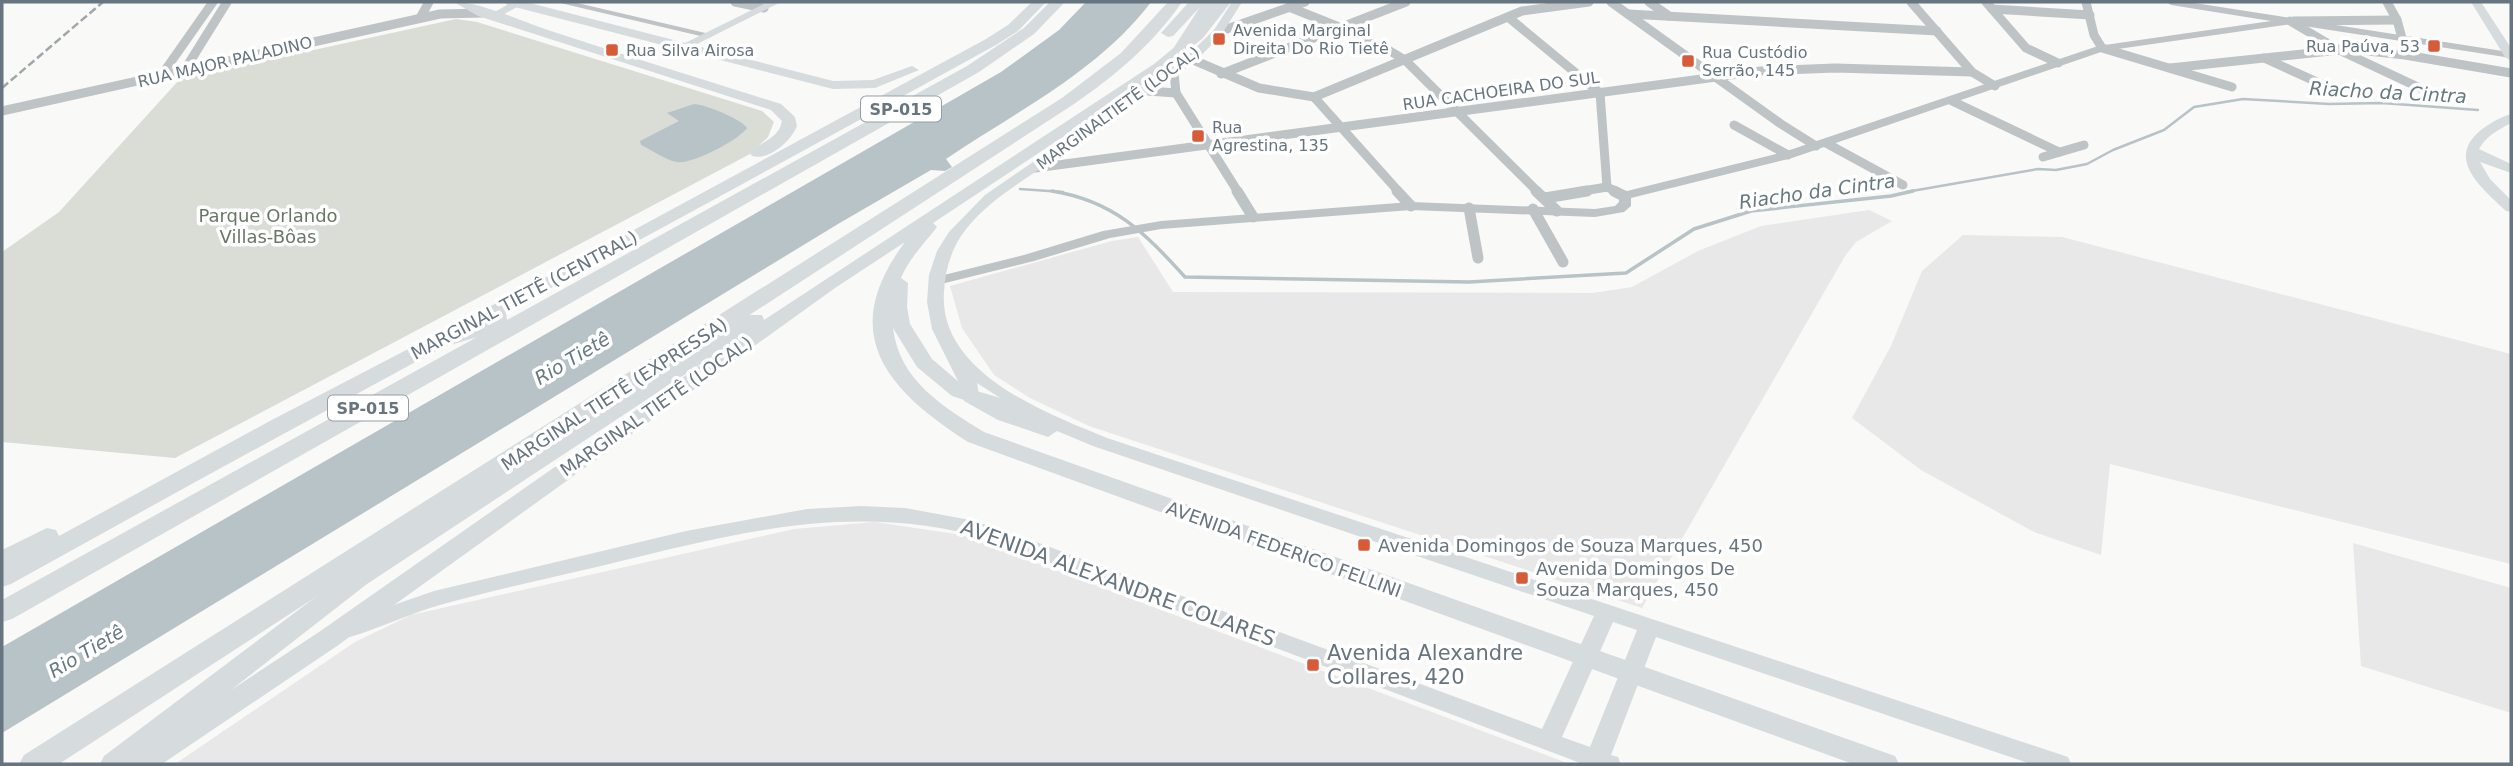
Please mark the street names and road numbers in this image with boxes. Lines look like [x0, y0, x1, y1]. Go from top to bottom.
street label: RUA MAJOR PALADINO [136, 33, 314, 91]
street label: MARGINALTIETÊ (LOCAL) [1033, 43, 1203, 173]
street label: RUA CACHOEIRA DO SUL [1401, 68, 1601, 114]
road number: SP-015 [861, 96, 941, 122]
street label: MARGINAL TIETÊ (CENTRAL) [407, 226, 641, 364]
street label: MARGINAL TIETÊ (EXPRESSA) [497, 313, 731, 475]
street label: MARGINAL TIETÊ (LOCAL) [556, 332, 756, 480]
road number: SP-015 [328, 396, 408, 420]
street label: AVENIDA FEDERICO FELLINI [1164, 497, 1404, 601]
street label: AVENIDA ALEXANDRE COLARES [958, 515, 1278, 651]

